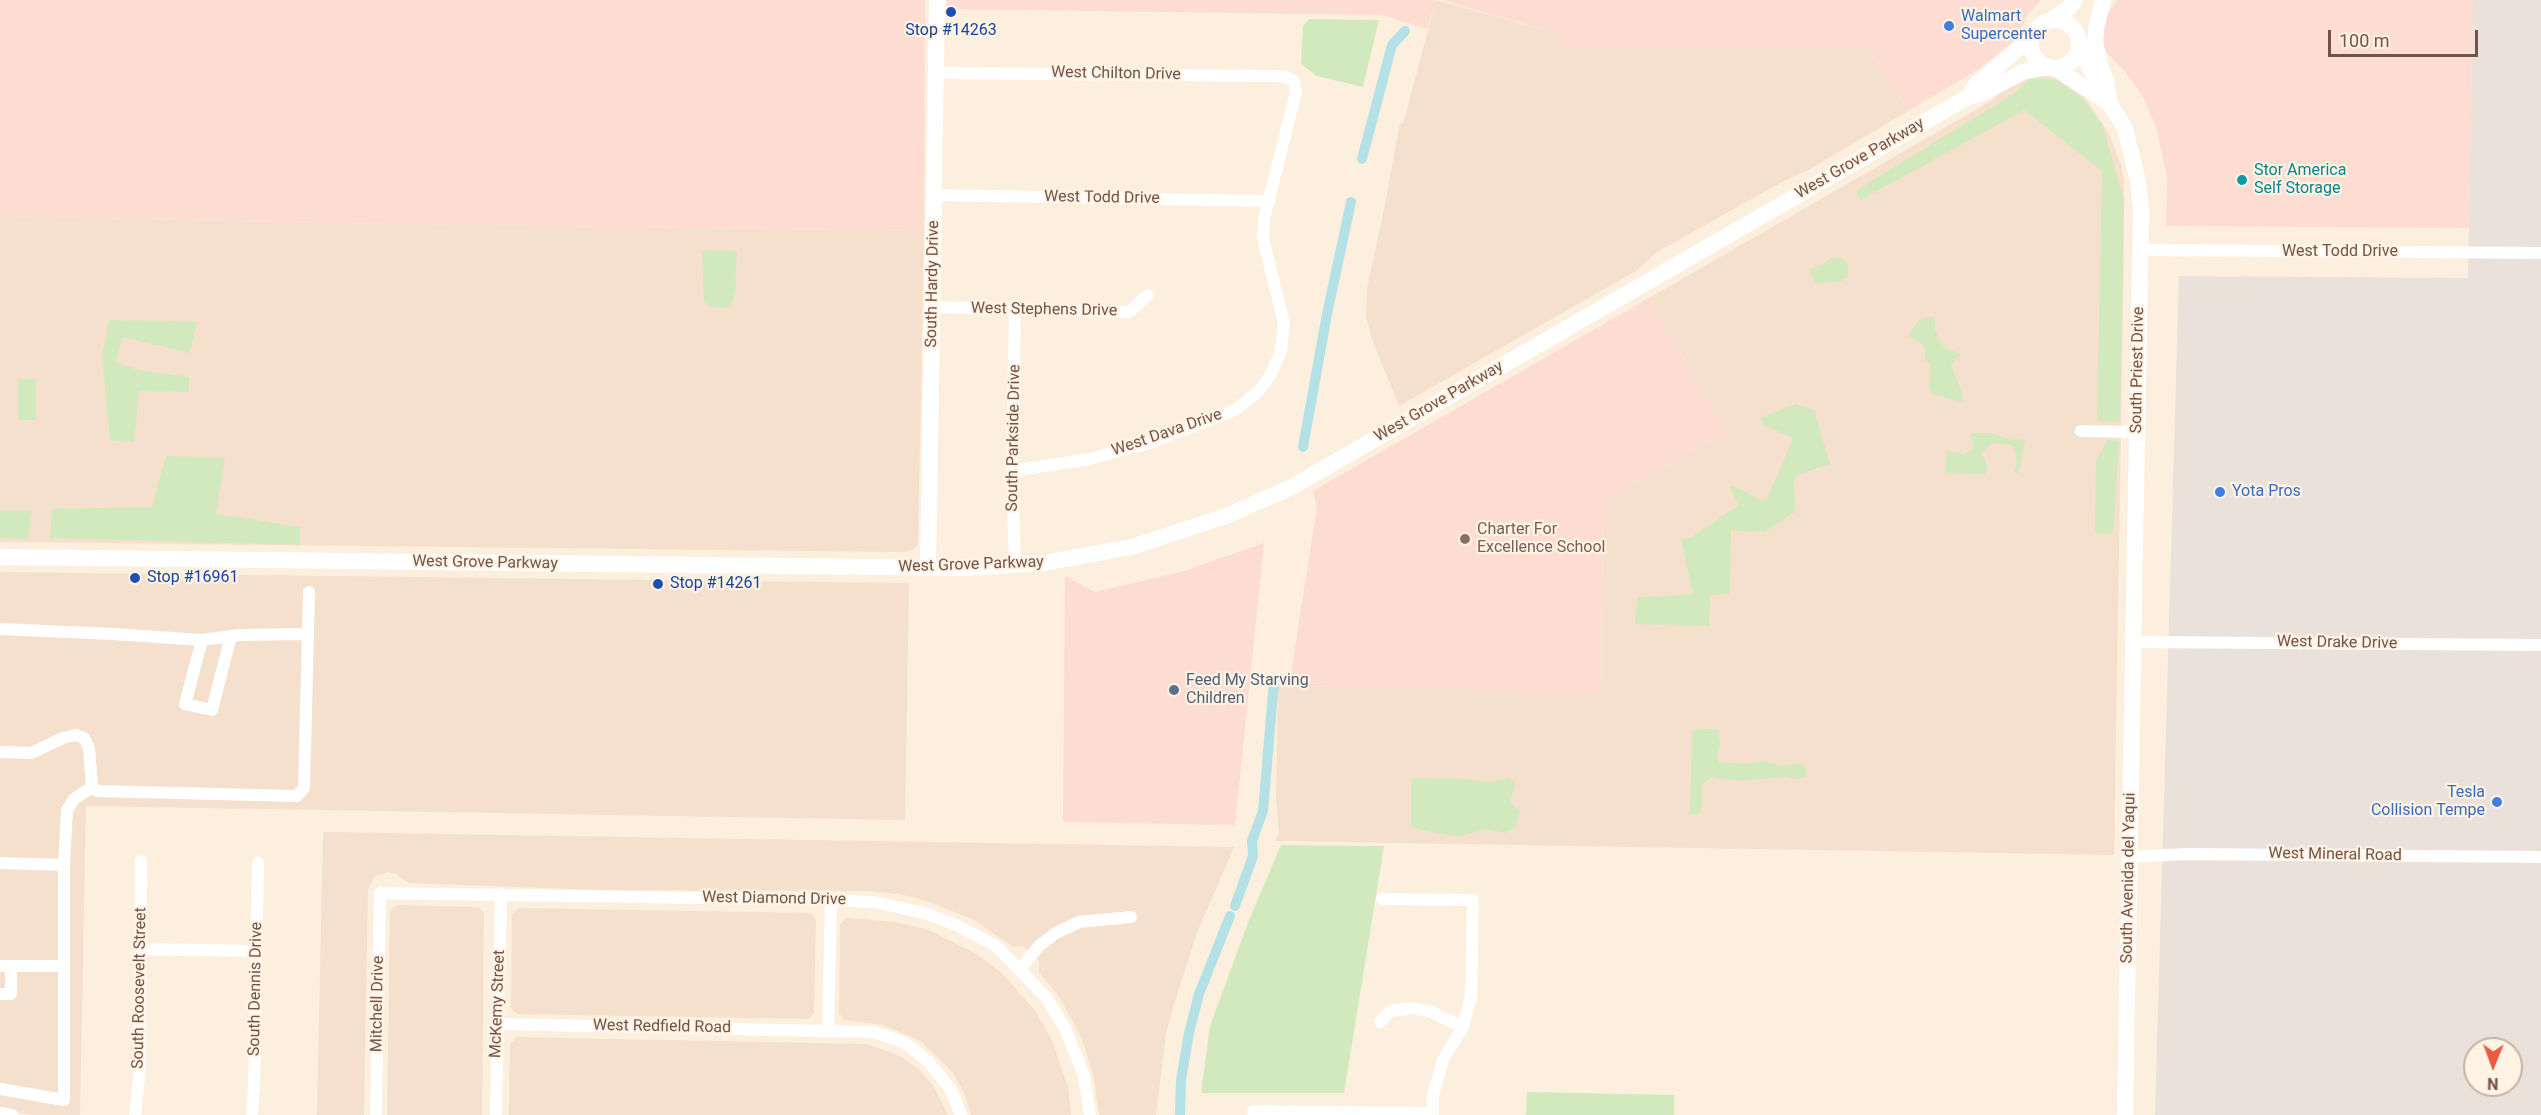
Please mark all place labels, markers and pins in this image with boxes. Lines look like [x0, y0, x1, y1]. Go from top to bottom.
marker: Stop #14263 [944, 5, 958, 19]
place label: Walmart Supercenter [1961, 7, 2047, 45]
marker: Walmart Supercenter [1942, 19, 1956, 33]
place label: Stop #14263 [905, 21, 997, 41]
place label: Stor America Self Storage [2254, 161, 2346, 199]
marker: Stor America Self Storage [2235, 173, 2249, 187]
place label: Yota Pros [2232, 482, 2301, 502]
marker: Yota Pros [2213, 485, 2227, 499]
place label: Charter For Excellence School [1477, 520, 1605, 558]
marker: Charter For Excellence School [1458, 532, 1472, 546]
place label: Stop #16961 [147, 568, 238, 588]
marker: Stop #16961 [128, 571, 142, 585]
place label: Stop #14261 [670, 574, 761, 594]
marker: Stop #14261 [651, 577, 665, 591]
place label: Feed My Starving Children [1186, 671, 1309, 709]
marker: Feed My Starving Children [1167, 683, 1181, 697]
place label: Tesla Collision Tempe [2371, 783, 2485, 821]
marker: Tesla Collision Tempe [2490, 795, 2504, 809]

